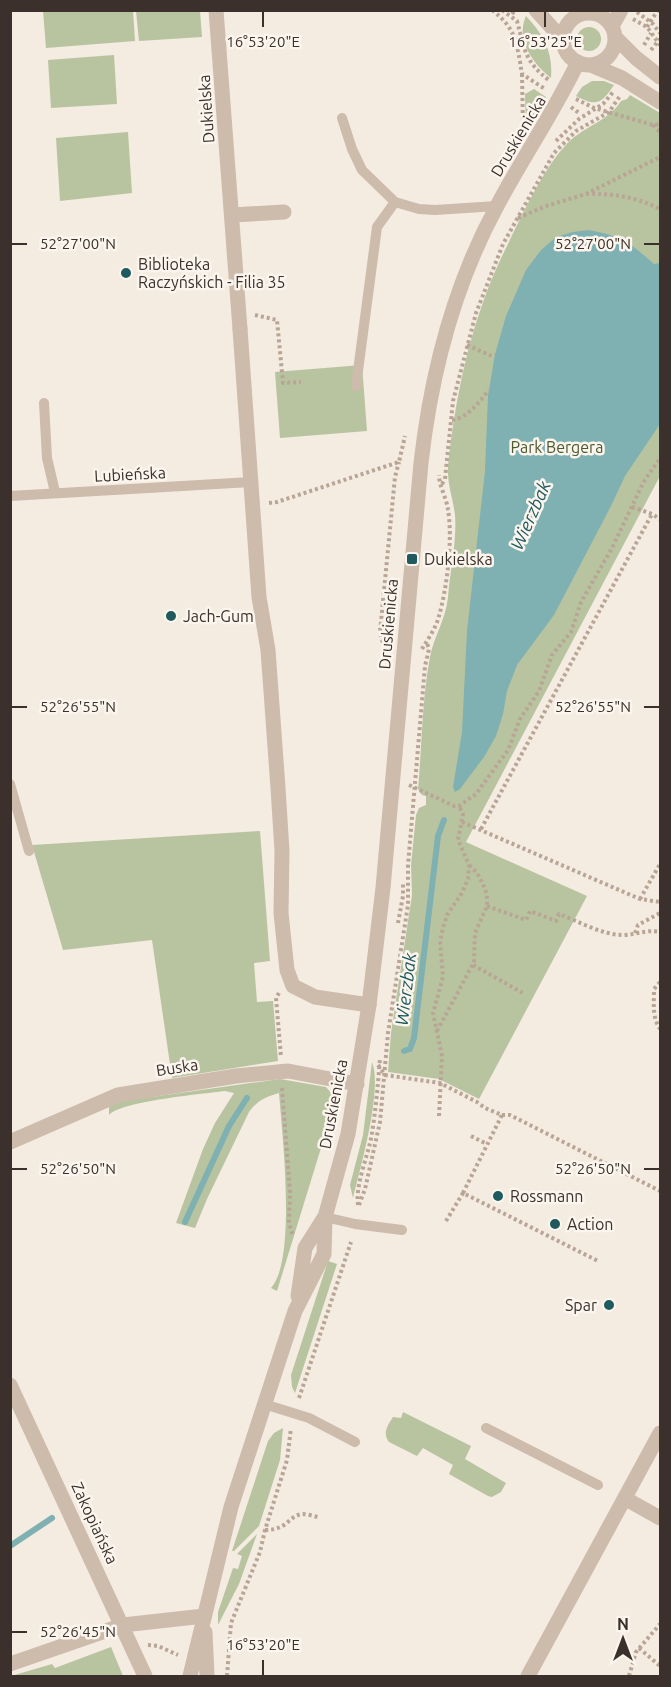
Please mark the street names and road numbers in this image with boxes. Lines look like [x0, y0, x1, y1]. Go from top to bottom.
street label: Dukielska [195, 74, 217, 144]
street label: Druskienicka [487, 92, 549, 180]
street label: Lubieńska [94, 463, 166, 485]
street label: Druskienicka [375, 578, 401, 670]
street label: Buska [155, 1055, 199, 1079]
street label: Druskienicka [315, 1058, 351, 1150]
street label: Zakopiańska [68, 1479, 122, 1567]

